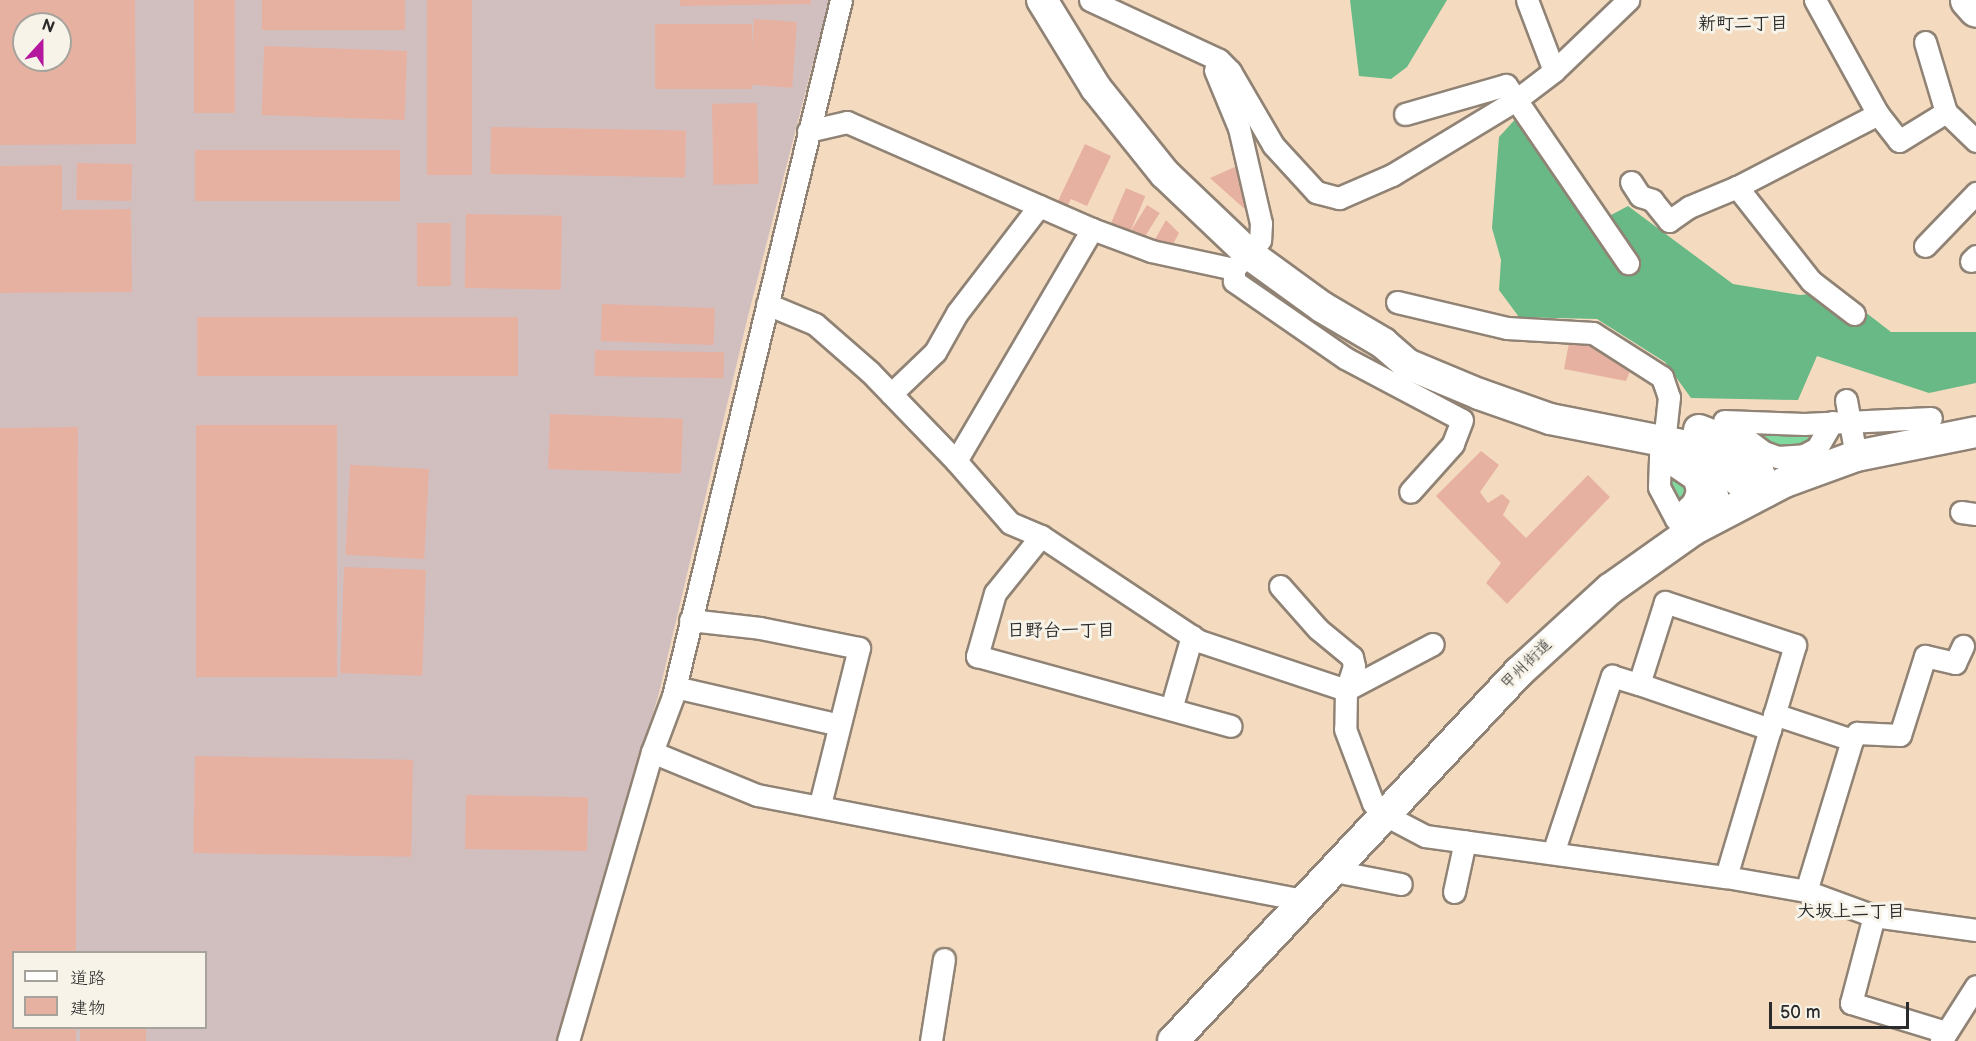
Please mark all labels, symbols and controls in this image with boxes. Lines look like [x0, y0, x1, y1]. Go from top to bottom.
north arrow [12, 12, 72, 72]
district label: 新町二丁目 [1698, 13, 1788, 35]
text: N [39, 16, 57, 38]
district label: 日野台一丁目 [1007, 620, 1115, 642]
street label: 甲州街道 [1498, 636, 1556, 694]
district label: 大坂上二丁目 [1797, 901, 1905, 923]
legend [12, 951, 207, 1029]
text: 道路 [70, 968, 106, 989]
scale bar [1772, 990, 1912, 1028]
text: 建物 [70, 998, 106, 1019]
text: 50 m [1780, 1002, 1821, 1023]

